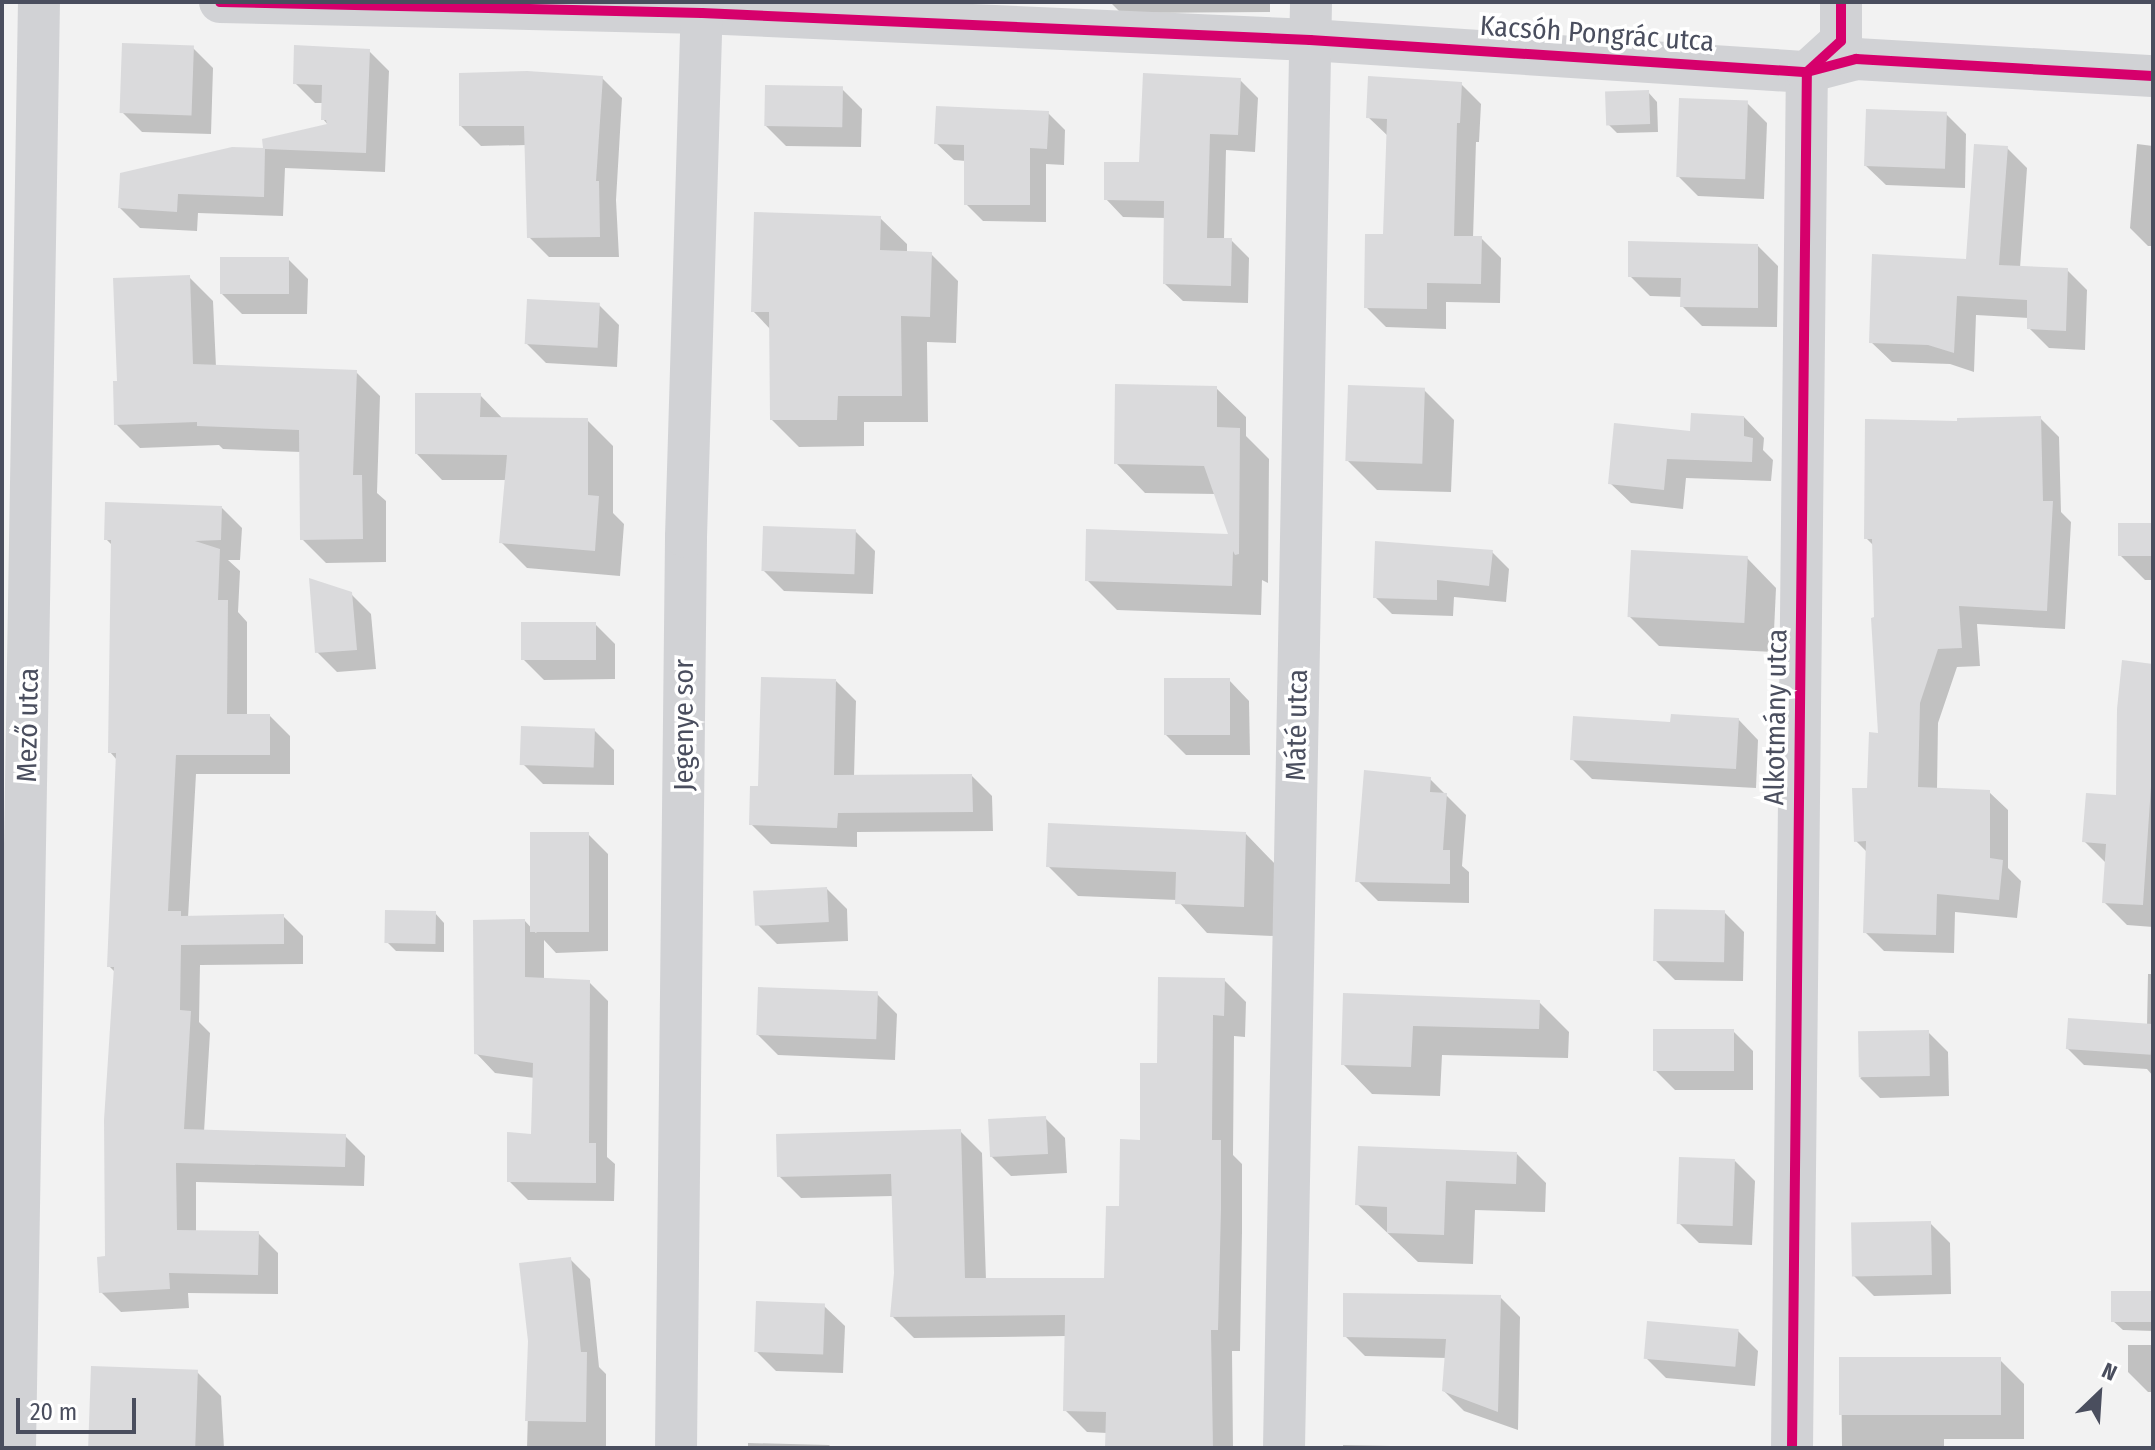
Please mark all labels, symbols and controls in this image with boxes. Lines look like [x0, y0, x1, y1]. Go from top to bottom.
street label: Kacsóh Pongrác utca [1479, 9, 1715, 59]
street label: Alkotmány utca [1758, 628, 1794, 806]
street label: Jegenye sor [667, 659, 701, 791]
street label: Mező utca [10, 667, 46, 783]
street label: Máté utca [1279, 669, 1315, 781]
north arrow [2059, 1354, 2139, 1434]
text: N [2098, 1357, 2121, 1387]
scale bar [20, 1382, 140, 1432]
text: 20 m [30, 1398, 77, 1426]

